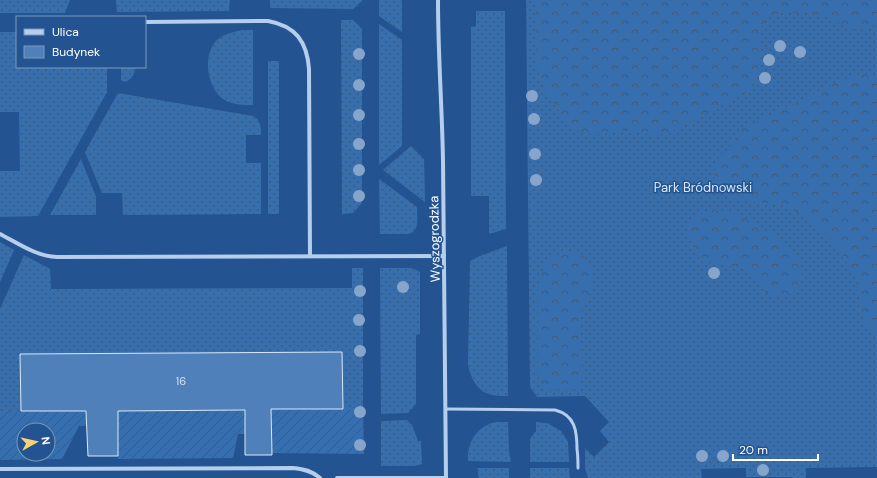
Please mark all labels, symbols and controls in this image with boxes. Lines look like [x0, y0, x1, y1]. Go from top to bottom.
legend [16, 16, 146, 68]
text: Ulica [52, 24, 79, 40]
text: Budynek [52, 44, 100, 60]
park label: Park Bródnowski [654, 179, 752, 196]
street label: Wyszogrodzka [425, 196, 444, 282]
house number: 16 [176, 374, 186, 388]
north arrow [16, 422, 56, 462]
text: N [38, 436, 53, 446]
scale bar [733, 436, 818, 462]
text: 20 m [739, 442, 768, 458]

